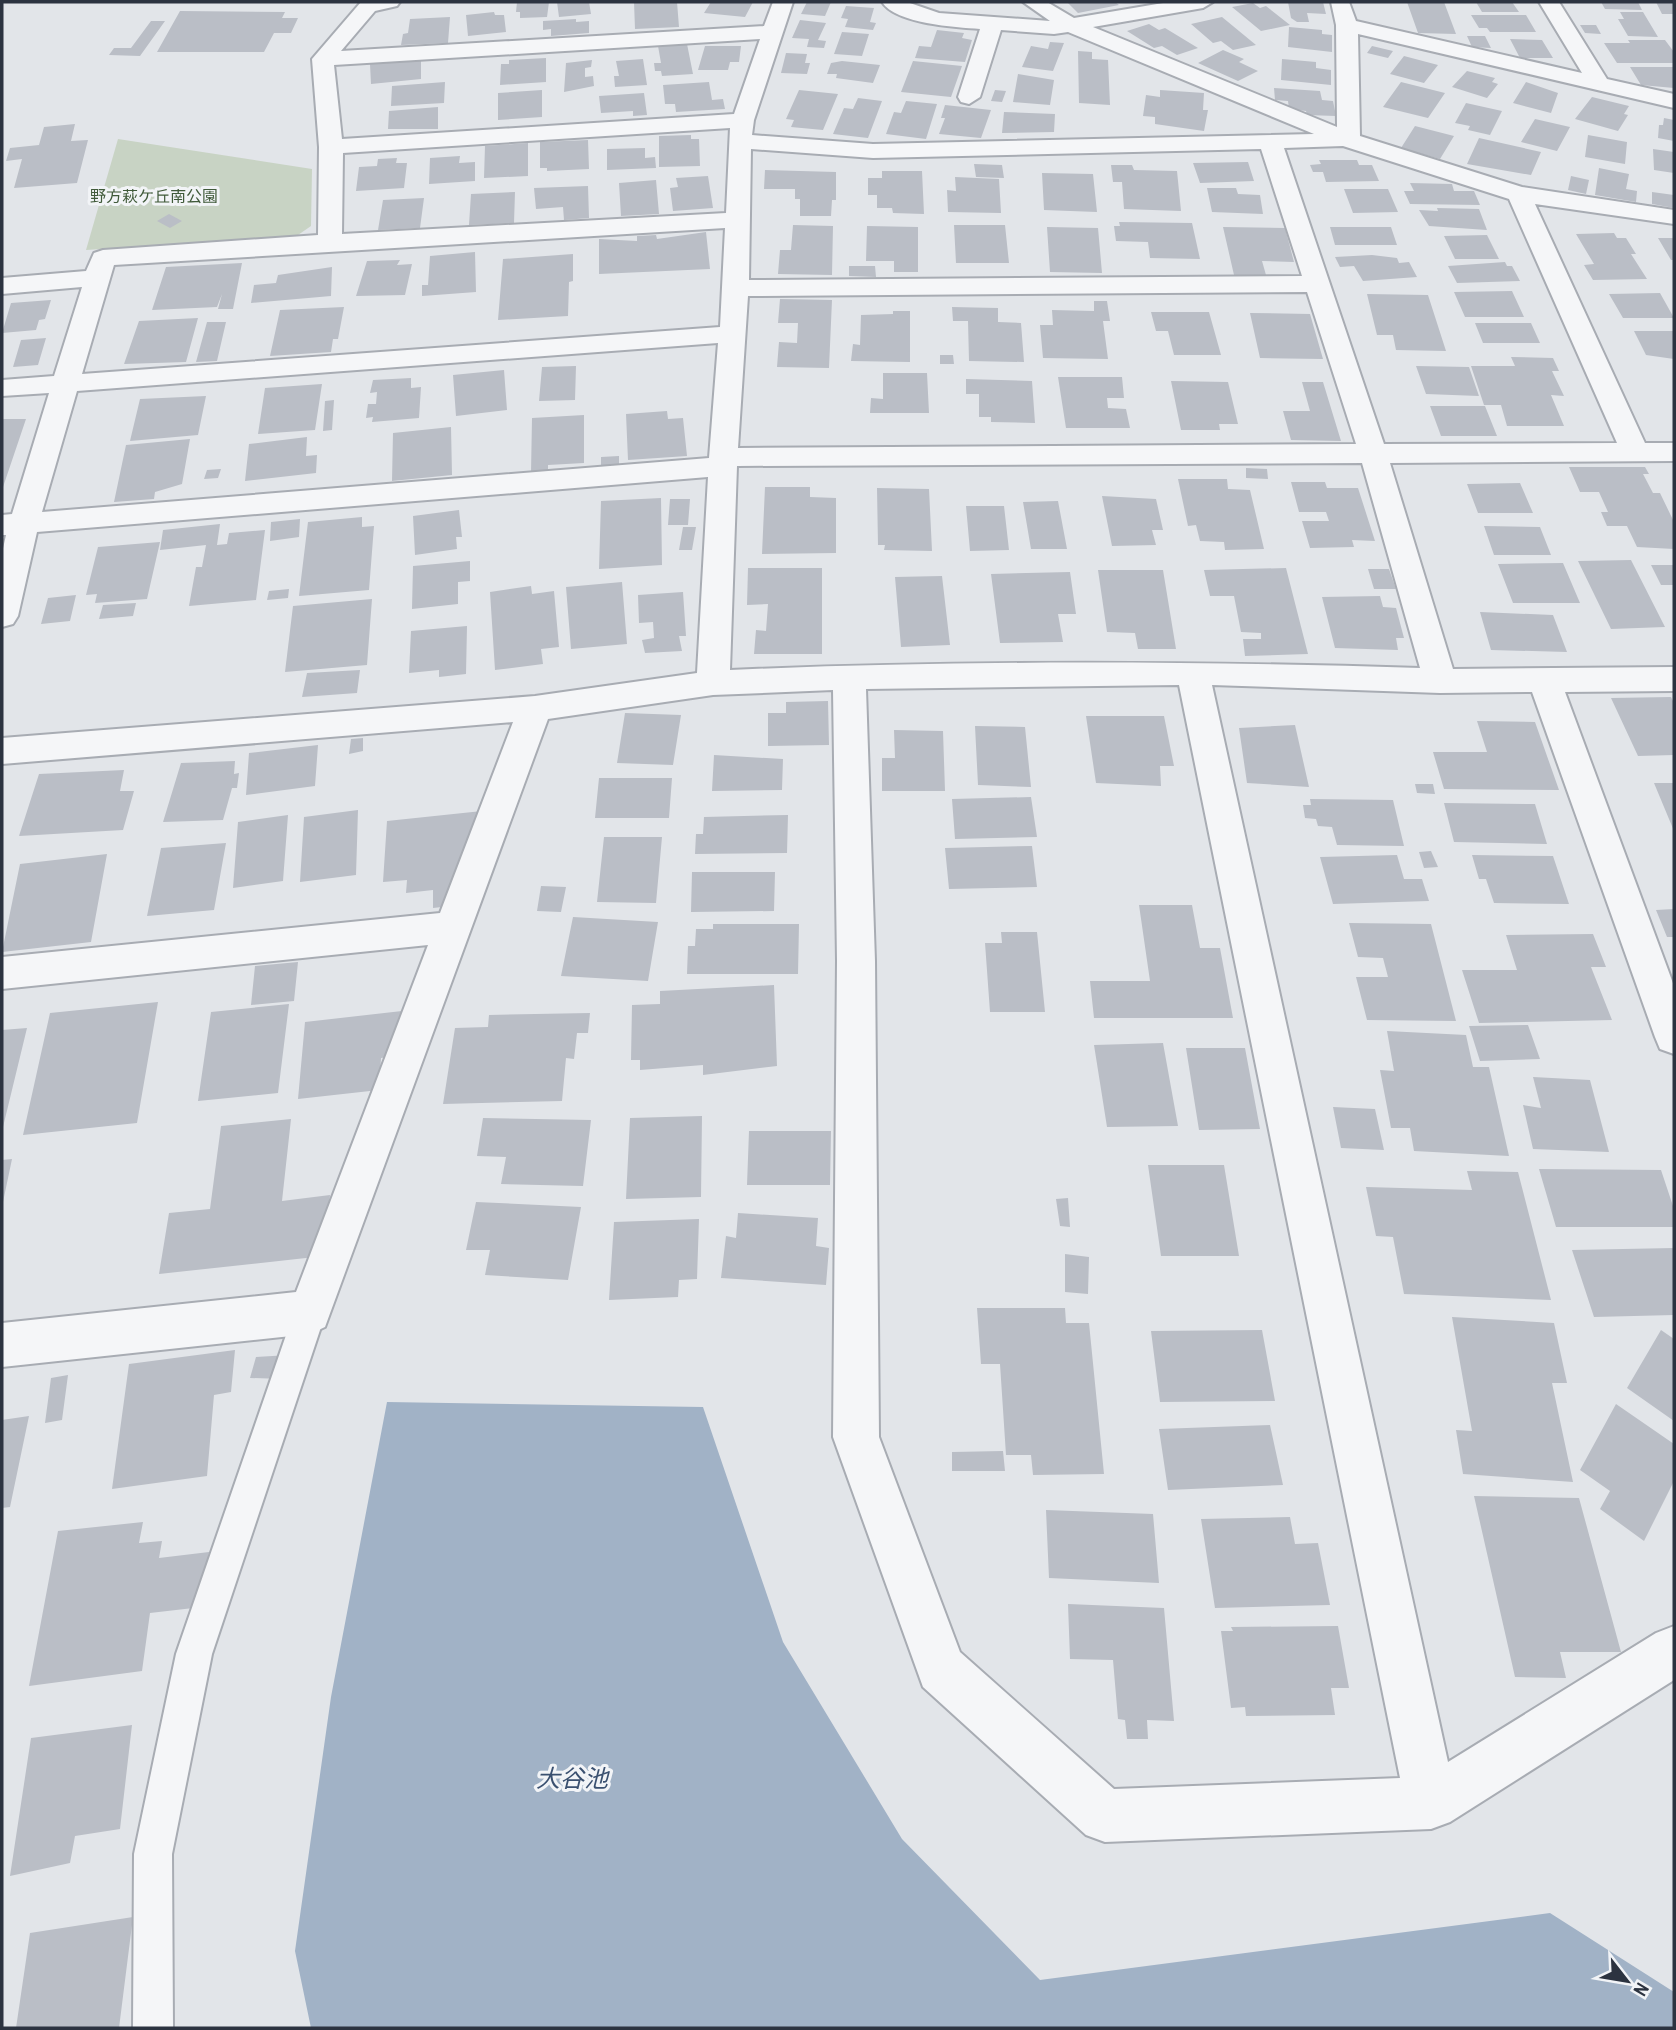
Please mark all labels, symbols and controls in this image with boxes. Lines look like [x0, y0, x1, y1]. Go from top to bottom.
park label: 野方萩ケ丘南公園 [90, 185, 218, 207]
water label: 大谷池 [536, 1762, 610, 1794]
north arrow [1592, 1946, 1662, 2016]
text: N [1628, 1978, 1656, 2001]

